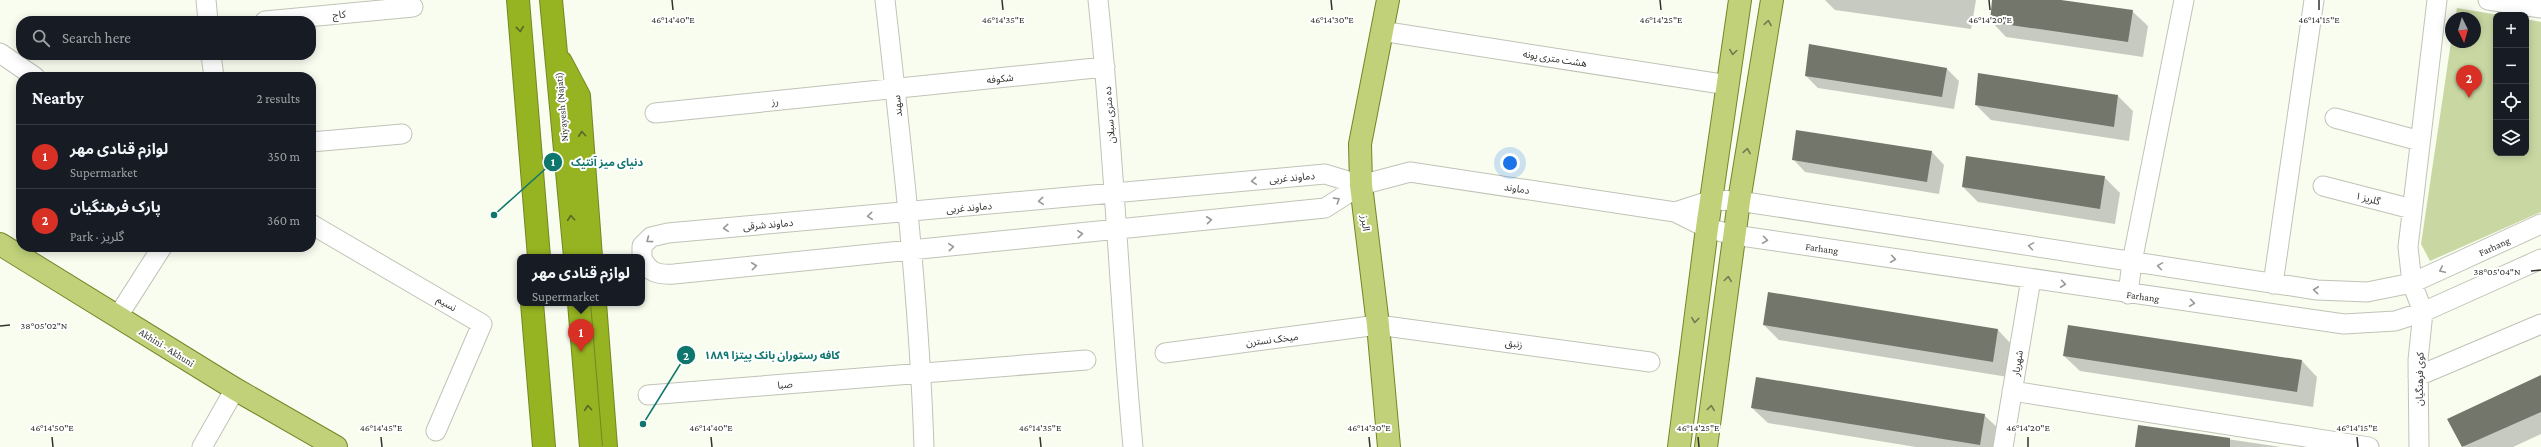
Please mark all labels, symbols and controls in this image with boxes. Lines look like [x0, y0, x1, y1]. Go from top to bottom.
street label: کاج [332, 8, 347, 23]
north arrow [2445, 12, 2481, 48]
map controls [2493, 12, 2529, 156]
button: + [2493, 12, 2529, 48]
text: 46°14'40"E [651, 14, 695, 25]
text: 46°14'35"E [982, 14, 1025, 25]
text: 46°14'30"E [1310, 14, 1354, 25]
text: 46°14'25"E [1640, 14, 1683, 25]
text: 46°14'20"E [1968, 14, 2012, 25]
text: 46°14'15"E [2298, 14, 2340, 25]
search box [16, 16, 316, 60]
one-way arrow [1763, 19, 1772, 26]
one-way arrow [516, 26, 525, 32]
icon: search [30, 27, 52, 49]
text: Search here [62, 30, 131, 46]
street label: هشت متری پونه [1522, 48, 1588, 70]
button: − [2493, 48, 2529, 84]
one-way arrow [1729, 49, 1738, 56]
pin: 2 [2456, 65, 2482, 98]
street label: Niyayesh (Najati) [553, 72, 571, 142]
street label: شکوفه [986, 72, 1014, 86]
button: locate [2493, 84, 2529, 120]
street label: ده متری سبلان [1102, 86, 1118, 144]
text: Nearby [32, 89, 84, 108]
text: 2 results [257, 91, 300, 106]
street label: سهند [891, 94, 904, 117]
street label: رز [770, 96, 780, 108]
button: layers [2493, 120, 2529, 156]
one-way arrow [577, 131, 586, 137]
text: لوازم قنادی مهر [70, 141, 168, 157]
one-way arrow [1742, 148, 1751, 154]
text: 1 [43, 149, 47, 164]
text: 350 m [267, 149, 300, 164]
callout: دنیای میز آنتیک [543, 150, 651, 173]
your location [1500, 153, 1520, 173]
text: 1 [551, 155, 556, 169]
text: دنیای میز آنتیک [571, 156, 643, 169]
text: Supermarket [70, 165, 137, 180]
street label: دماوند غربی [1269, 170, 1316, 186]
one-way arrow [1251, 176, 1257, 185]
street label: دماوند [1503, 181, 1531, 197]
street label: گلریز ۱ [2354, 190, 2382, 208]
one-way arrow [1038, 196, 1044, 205]
one-way arrow [1332, 198, 1339, 205]
text: پارک فرهنگیان [70, 199, 161, 215]
street label: دماوند غربی [946, 200, 993, 216]
one-way arrow [867, 211, 873, 220]
text: 2 [42, 213, 48, 228]
text: 360 m [267, 213, 300, 228]
street label: البرز [1358, 213, 1372, 232]
one-way arrow [567, 215, 576, 221]
one-way arrow [1206, 216, 1212, 225]
street label: دماوند شرقی [742, 217, 794, 233]
one-way arrow [723, 224, 729, 233]
text: Park · گلریز [70, 229, 124, 244]
one-way arrow [1077, 230, 1083, 239]
street label: Farhang [2477, 234, 2512, 258]
one-way arrow [647, 235, 654, 242]
one-way arrow [1761, 235, 1768, 244]
street label: Farhang [1805, 241, 1839, 256]
one-way arrow [948, 242, 954, 251]
one-way arrow [2028, 242, 2034, 251]
popup [517, 254, 645, 306]
one-way arrow [1890, 254, 1896, 263]
one-way arrow [751, 262, 757, 271]
one-way arrow [2157, 262, 2163, 271]
text: لوازم قنادی مهر [532, 265, 630, 281]
one-way arrow [2438, 265, 2446, 273]
text: 38°05'04"N [2473, 266, 2521, 277]
one-way arrow [1723, 276, 1732, 283]
one-way arrow [2060, 279, 2066, 288]
one-way arrow [2313, 285, 2319, 294]
text: Supermarket [532, 289, 599, 304]
street label: Farhang [2126, 289, 2160, 304]
street label: نسیم [434, 294, 459, 315]
one-way arrow [2189, 298, 2195, 307]
one-way arrow [1691, 317, 1700, 323]
pin: 1 [568, 319, 594, 352]
text: 38°05'02"N [21, 320, 68, 331]
street label: Akhini - Akhuni [137, 326, 197, 369]
street label: میخک نسترن [1245, 331, 1299, 349]
street label: زنبق [1504, 337, 1524, 351]
callout: کافه رستوران بانک پیتزا ۱۸۸۹ [676, 344, 848, 367]
text: 2 [683, 349, 689, 363]
text: کافه رستوران بانک پیتزا ۱۸۸۹ [704, 349, 841, 363]
street label: شهریار [2010, 349, 2026, 378]
street label: کوی فرهنگیان [2414, 351, 2426, 406]
street label: صبا [777, 378, 793, 391]
one-way arrow [583, 405, 592, 411]
one-way arrow [1706, 405, 1715, 411]
text: 46°14'50"E [30, 422, 74, 433]
text: 46°14'45"E [360, 422, 403, 433]
text: 46°14'40"E [689, 422, 733, 433]
text: 46°14'35"E [1019, 422, 1062, 433]
text: 46°14'30"E [1347, 422, 1391, 433]
text: 46°14'25"E [1677, 422, 1720, 433]
text: 46°14'20"E [2006, 422, 2050, 433]
text: 46°14'15"E [2336, 422, 2378, 433]

